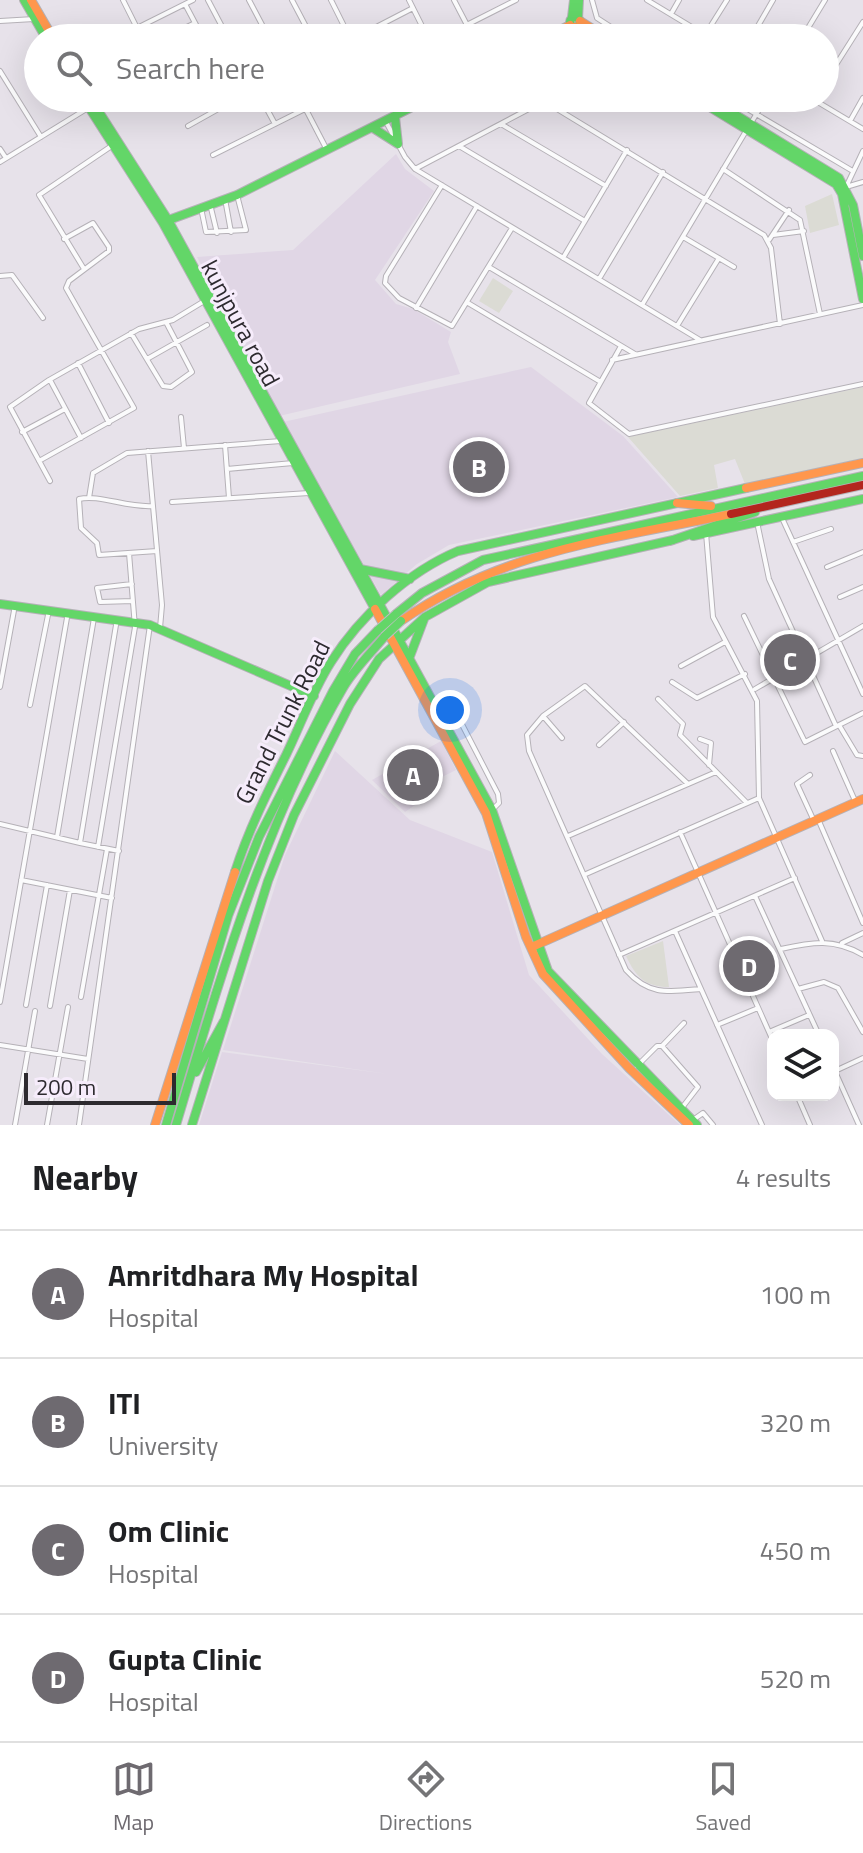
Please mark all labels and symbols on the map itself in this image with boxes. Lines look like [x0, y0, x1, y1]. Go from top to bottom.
street label: kunjpura road [193, 253, 289, 393]
pin: B [453, 437, 505, 497]
pin: C [764, 630, 816, 690]
street label: Grand Trunk Road [225, 634, 339, 810]
your location [430, 690, 470, 730]
pin: A [387, 745, 439, 805]
pin: D [723, 936, 775, 996]
scale bar [24, 1069, 176, 1105]

